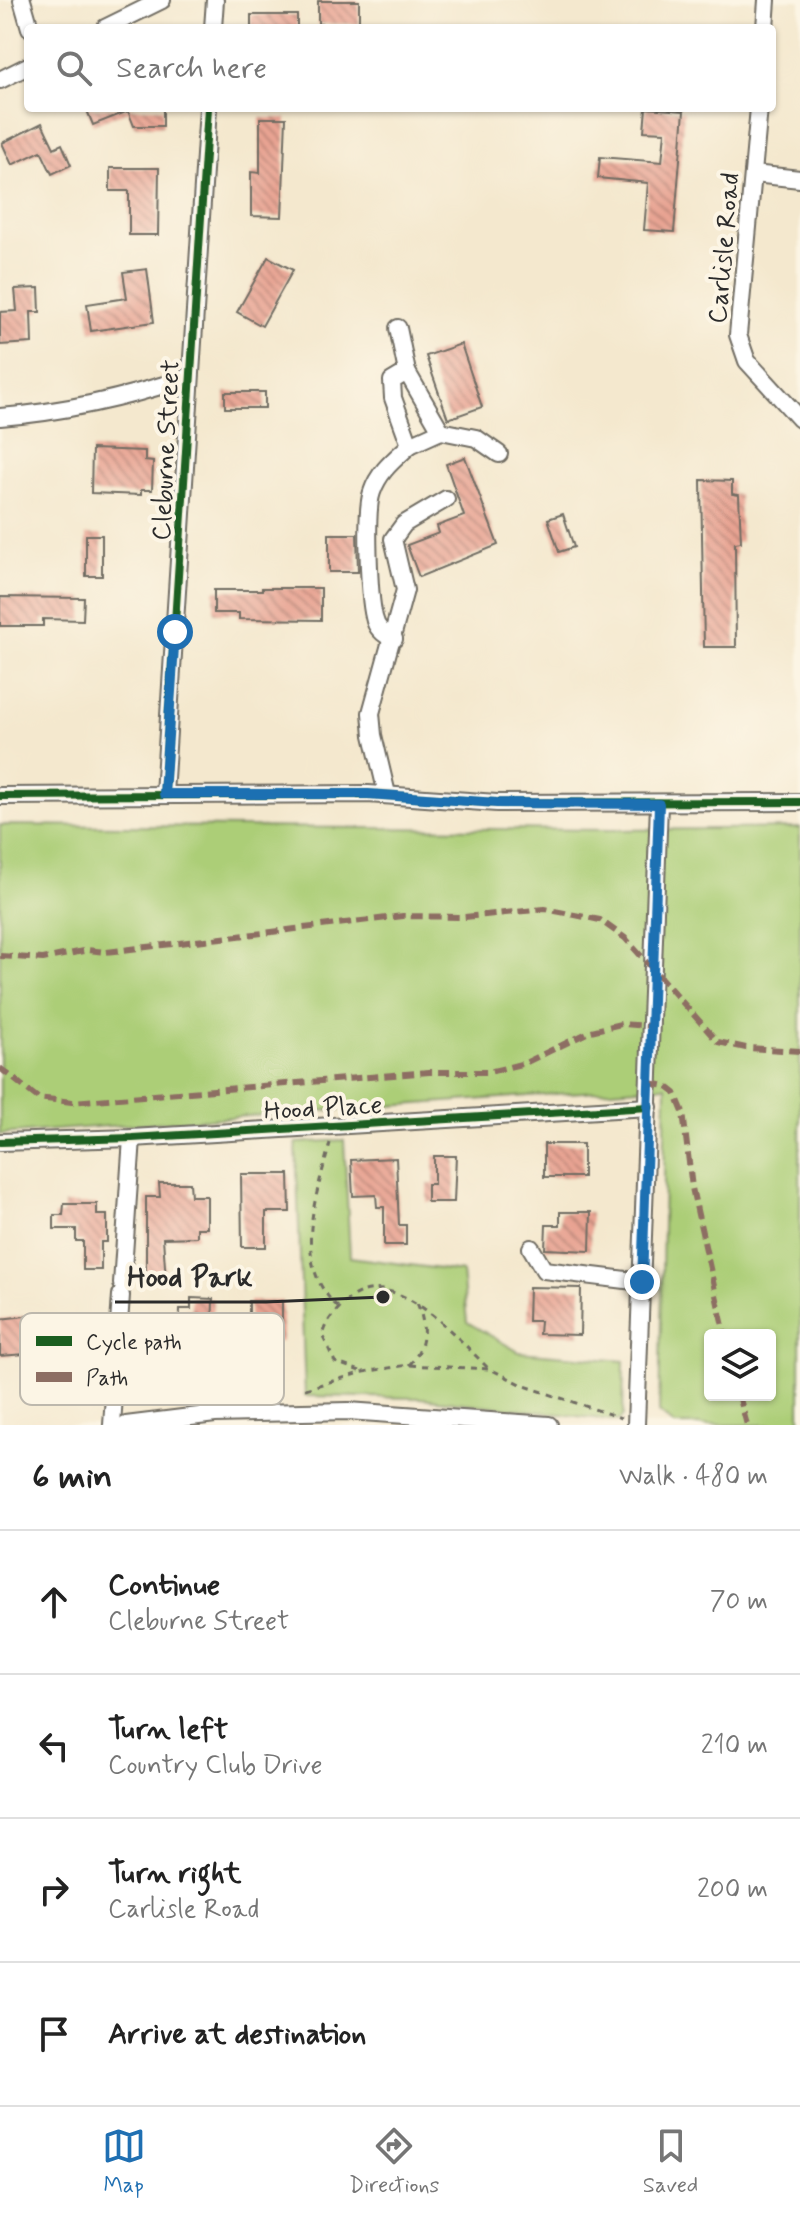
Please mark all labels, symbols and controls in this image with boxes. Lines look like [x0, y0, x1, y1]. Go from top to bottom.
search box [24, 24, 776, 112]
icon: search [52, 46, 96, 90]
text: Search here [116, 49, 267, 88]
street label: Carlisle Road [701, 171, 749, 325]
street label: Cleburne Street [145, 359, 189, 542]
route start [157, 614, 193, 650]
street label: Hood Place [263, 1089, 383, 1129]
callout: Hood Park [115, 1250, 266, 1302]
text: Hood Park [127, 1260, 253, 1297]
route end [624, 1264, 660, 1300]
legend [20, 1313, 284, 1405]
text: Cycle path [86, 1329, 182, 1357]
map controls [704, 1329, 776, 1401]
button: layers [704, 1329, 776, 1401]
text: Path [86, 1365, 128, 1393]
text: 6 min [32, 1455, 112, 1500]
text: Walk · 480 m [619, 1460, 768, 1494]
text: Continue [108, 1566, 220, 1605]
icon: ahead [32, 1580, 76, 1624]
text: 70 m [710, 1585, 768, 1619]
text: Cleburne Street [108, 1605, 289, 1639]
text: Turn left [108, 1710, 228, 1749]
icon: left [32, 1724, 76, 1768]
text: 210 m [701, 1729, 768, 1763]
text: Country Club Drive [108, 1749, 322, 1783]
text: Turn right [108, 1854, 241, 1893]
icon: right [32, 1868, 76, 1912]
text: 200 m [697, 1873, 768, 1907]
text: Carlisle Road [108, 1893, 259, 1927]
icon: arrive [32, 2012, 76, 2056]
text: Arrive at destination [108, 2015, 366, 2054]
tab: Map [102, 2124, 146, 2200]
tab: Directions [349, 2124, 439, 2200]
tab: Saved [643, 2124, 698, 2200]

